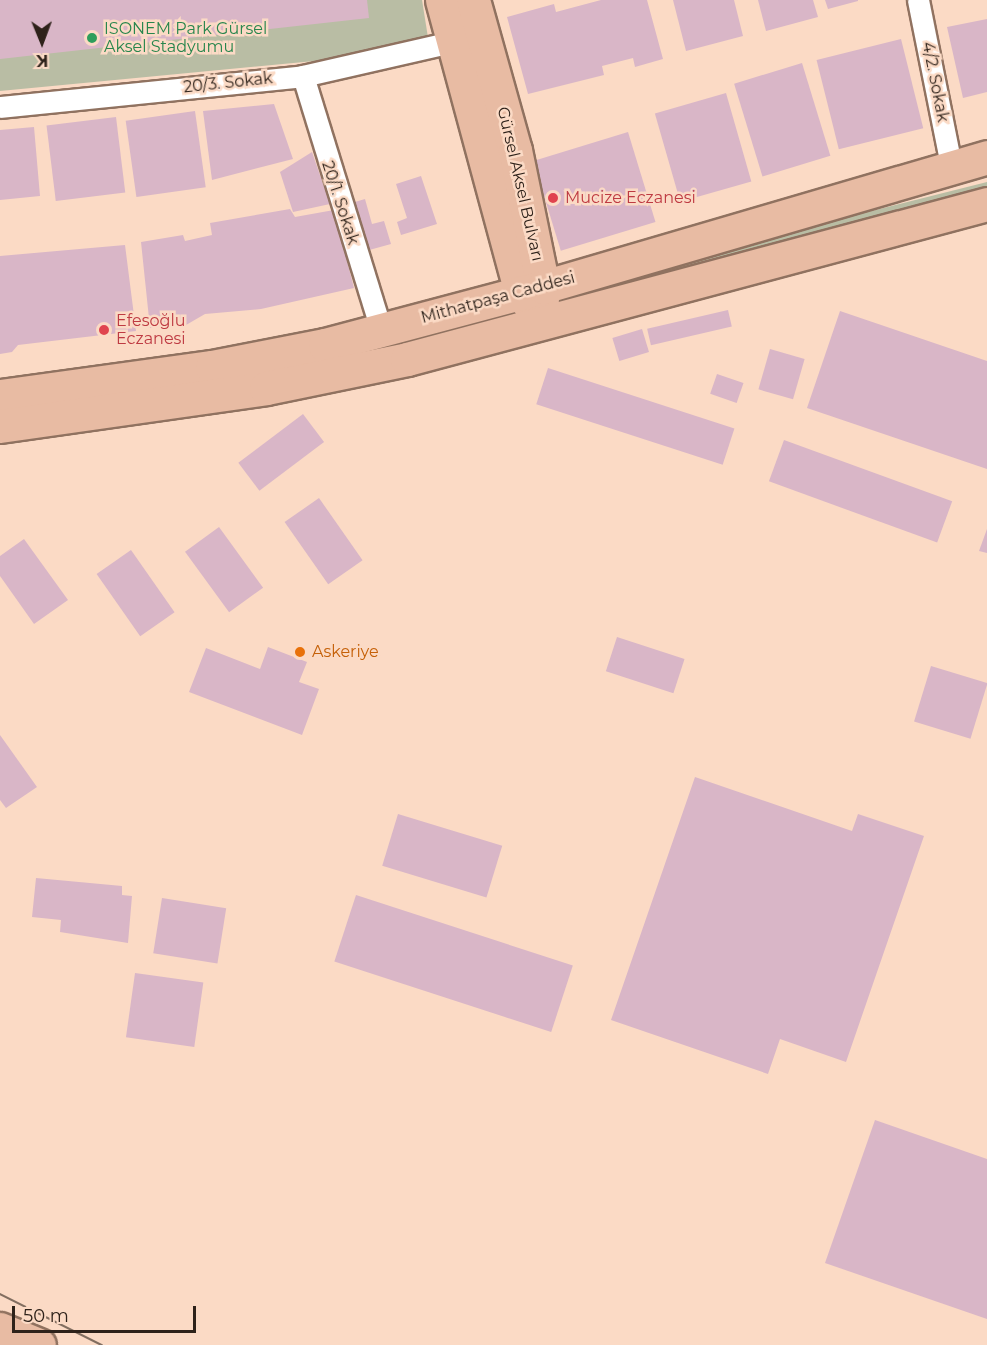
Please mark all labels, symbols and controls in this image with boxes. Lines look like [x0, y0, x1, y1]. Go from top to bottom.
north arrow [12, 12, 72, 72]
place label: ISONEM Park Gürsel Aksel Stadyumu [104, 19, 267, 57]
marker: ISONEM Park Gürsel Aksel Stadyumu [85, 31, 99, 45]
street label: 4/2. Sokak [918, 40, 952, 124]
text: K [36, 51, 48, 70]
street label: 20/3. Sokak [182, 69, 274, 97]
street label: Gürsel Aksel Bulvarı [493, 105, 547, 263]
street label: 20/1. Sokak [317, 159, 363, 247]
place label: Mucize Eczanesi [565, 188, 696, 208]
marker: Mucize Eczanesi [546, 191, 560, 205]
street label: Mithatpaşa Caddesi [419, 268, 577, 328]
place label: Efesoğlu Eczanesi [116, 311, 186, 349]
marker: Efesoğlu Eczanesi [97, 323, 111, 337]
place label: Askeriye [312, 642, 379, 662]
marker: Askeriye [293, 645, 307, 659]
scale bar [15, 1294, 200, 1332]
text: 50 m [23, 1305, 69, 1327]

